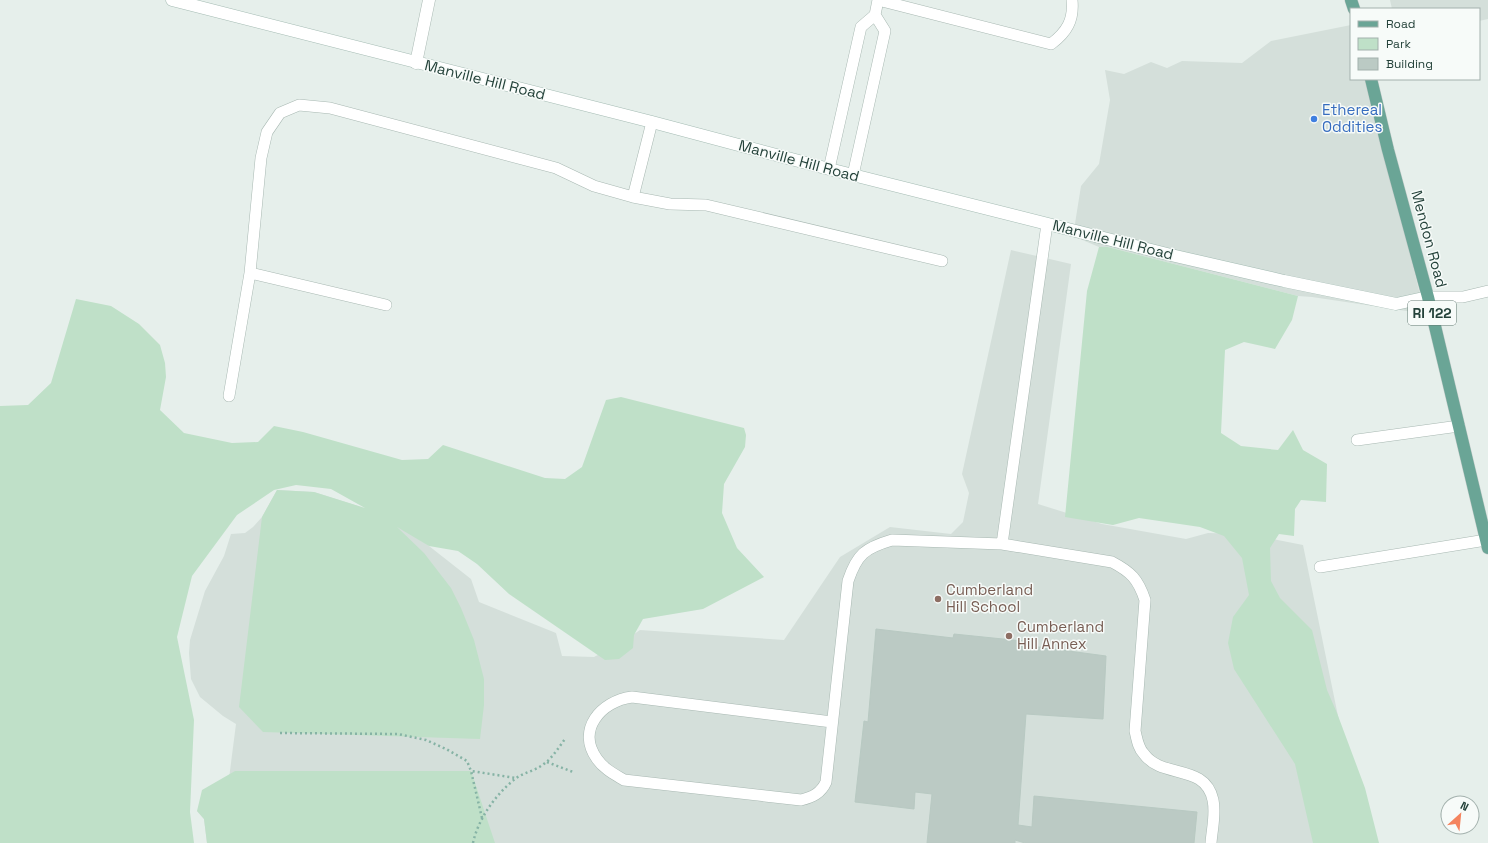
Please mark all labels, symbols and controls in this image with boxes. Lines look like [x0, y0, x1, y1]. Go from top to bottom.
legend [1350, 8, 1480, 80]
text: Road [1386, 16, 1415, 32]
text: Park [1386, 36, 1411, 52]
street label: Manville Hill Road [423, 55, 548, 104]
text: Building [1386, 56, 1433, 72]
place label: Ethereal Oddities [1322, 100, 1382, 136]
marker: Ethereal Oddities [1309, 114, 1319, 124]
street label: Manville Hill Road [737, 135, 861, 186]
street label: Mendon Road [1407, 188, 1452, 290]
street label: Manville Hill Road [1051, 215, 1176, 264]
road number: RI 122 [1408, 301, 1456, 325]
place label: Cumberland Hill School [946, 580, 1033, 616]
marker: Cumberland Hill School [933, 594, 943, 604]
place label: Cumberland Hill Annex [1017, 617, 1104, 653]
marker: Cumberland Hill Annex [1004, 631, 1014, 641]
north arrow [1440, 795, 1480, 835]
text: N [1458, 798, 1471, 814]

